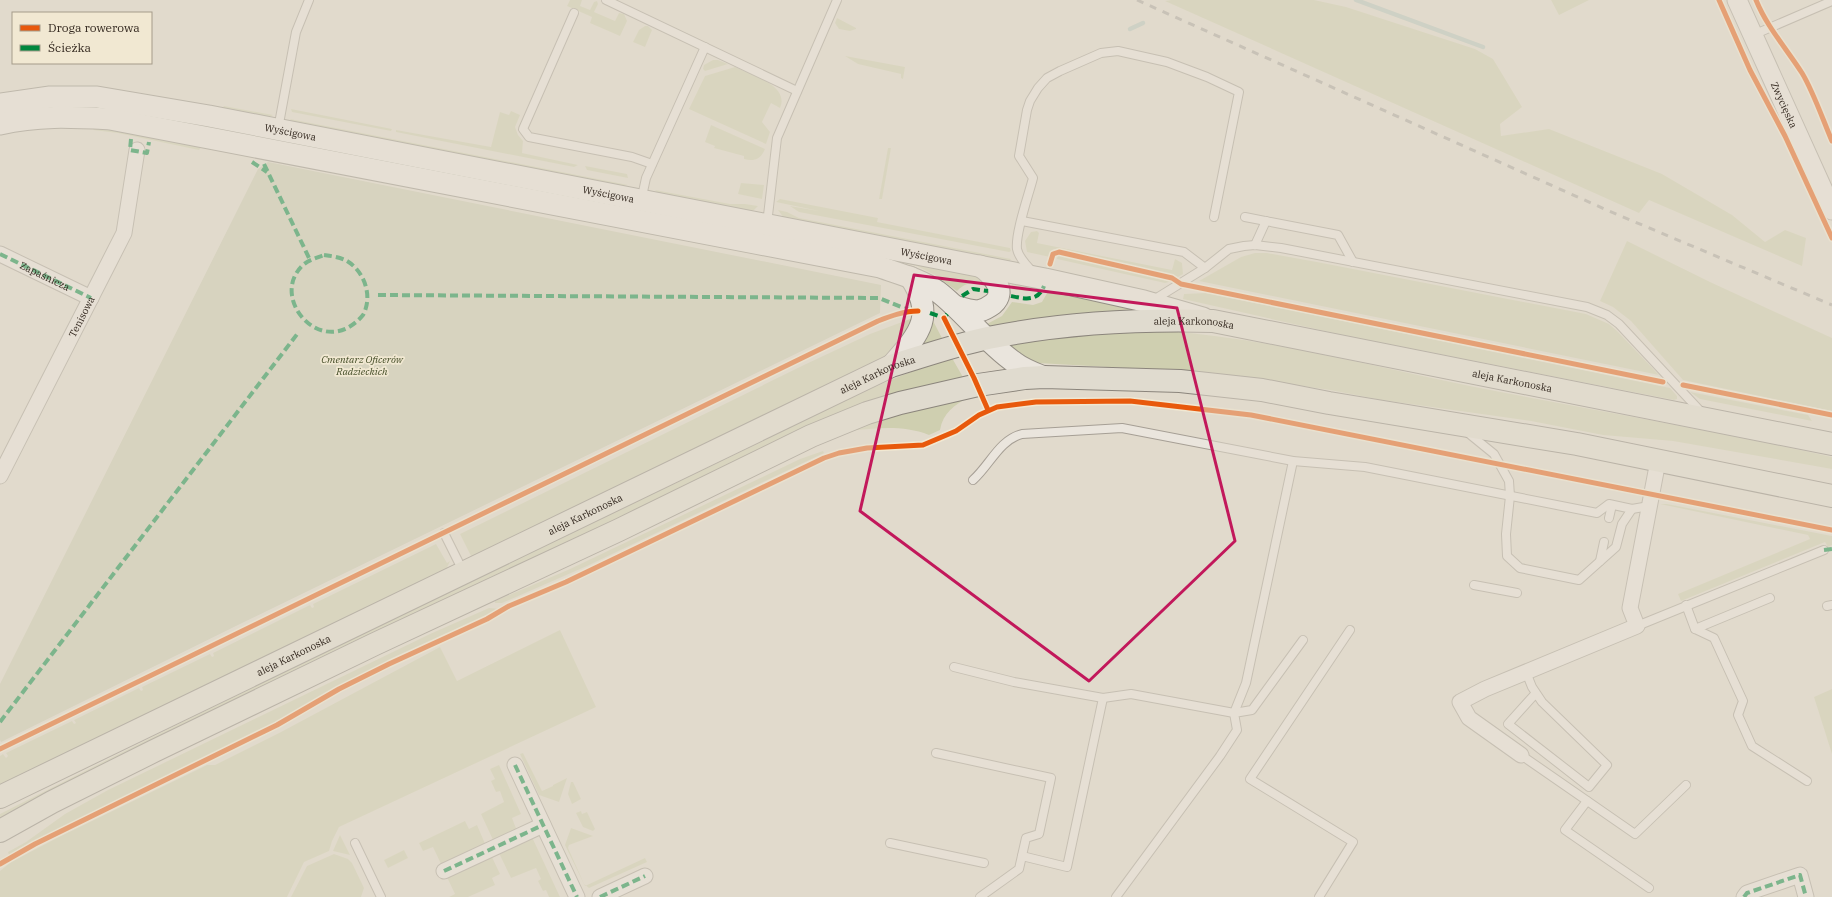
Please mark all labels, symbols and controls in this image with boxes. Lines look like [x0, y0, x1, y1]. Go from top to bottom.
legend [12, 12, 152, 64]
text: Droga rowerowa [48, 20, 140, 35]
text: Ścieżka [48, 40, 92, 55]
street label: Zwycięska [1768, 80, 1801, 130]
street label: Wyścigowa [263, 120, 318, 143]
street label: Wyścigowa [581, 182, 636, 205]
street label: Wyścigowa [900, 244, 954, 267]
street label: Zapaśnicza [18, 258, 73, 294]
street label: Tenisowa [65, 293, 98, 339]
street label: aleja Karkonoska [1153, 314, 1236, 332]
street label: aleja Karkonoska [837, 352, 917, 396]
park label: Cmentarz Oficerów Radzieckich [321, 353, 404, 378]
street label: aleja Karkonoska [1471, 366, 1554, 395]
street label: aleja Karkonoska [546, 490, 625, 537]
street label: aleja Karkonoska [254, 631, 333, 679]

